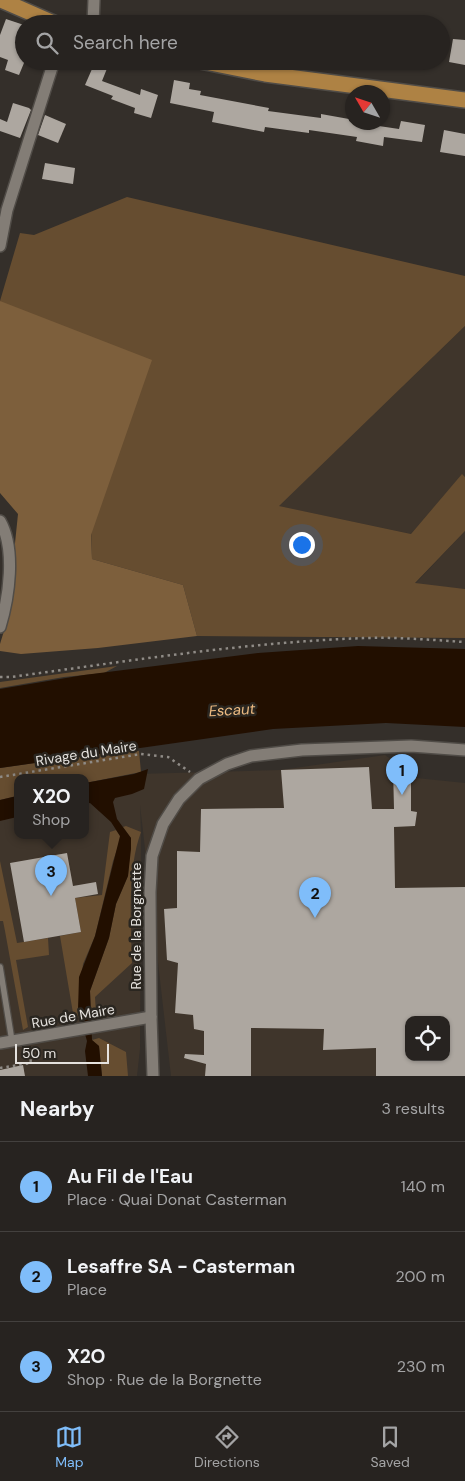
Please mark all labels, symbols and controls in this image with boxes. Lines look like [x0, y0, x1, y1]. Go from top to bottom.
search box [15, 15, 450, 70]
icon: search [33, 29, 61, 57]
text: Search here [73, 30, 178, 55]
north arrow [345, 85, 390, 130]
your location [289, 532, 315, 558]
water label: Escaut [208, 699, 256, 721]
street label: Rivage du Maire [34, 736, 138, 770]
pin: 1 [386, 754, 418, 795]
popup [14, 774, 89, 839]
text: X2O [32, 784, 71, 809]
text: Shop [32, 809, 70, 830]
pin: 3 [35, 855, 67, 896]
street label: Rue de la Borgnette [127, 862, 145, 989]
pin: 2 [299, 877, 331, 918]
street label: Rue de Maire [30, 1000, 116, 1032]
map controls [405, 1016, 450, 1061]
button: locate [405, 1016, 450, 1061]
scale bar [15, 1041, 109, 1064]
text: 50 m [22, 1044, 56, 1062]
text: Nearby [20, 1095, 94, 1123]
text: 3 results [382, 1098, 445, 1119]
text: Au Fil de l'Eau [67, 1164, 193, 1189]
text: 1 [33, 1176, 39, 1197]
text: 140 m [401, 1176, 445, 1197]
text: Place · Quai Donat Casterman [67, 1189, 287, 1210]
text: Lesaffre SA - Casterman [67, 1254, 295, 1279]
text: 2 [31, 1266, 41, 1287]
text: 200 m [396, 1266, 445, 1287]
text: Place [67, 1279, 107, 1300]
text: X2O [67, 1344, 106, 1369]
text: 3 [31, 1356, 41, 1377]
text: 230 m [397, 1356, 445, 1377]
text: Shop · Rue de la Borgnette [67, 1369, 262, 1390]
tab: Map [55, 1423, 83, 1471]
tab: Directions [194, 1423, 260, 1471]
tab: Saved [370, 1423, 410, 1471]

